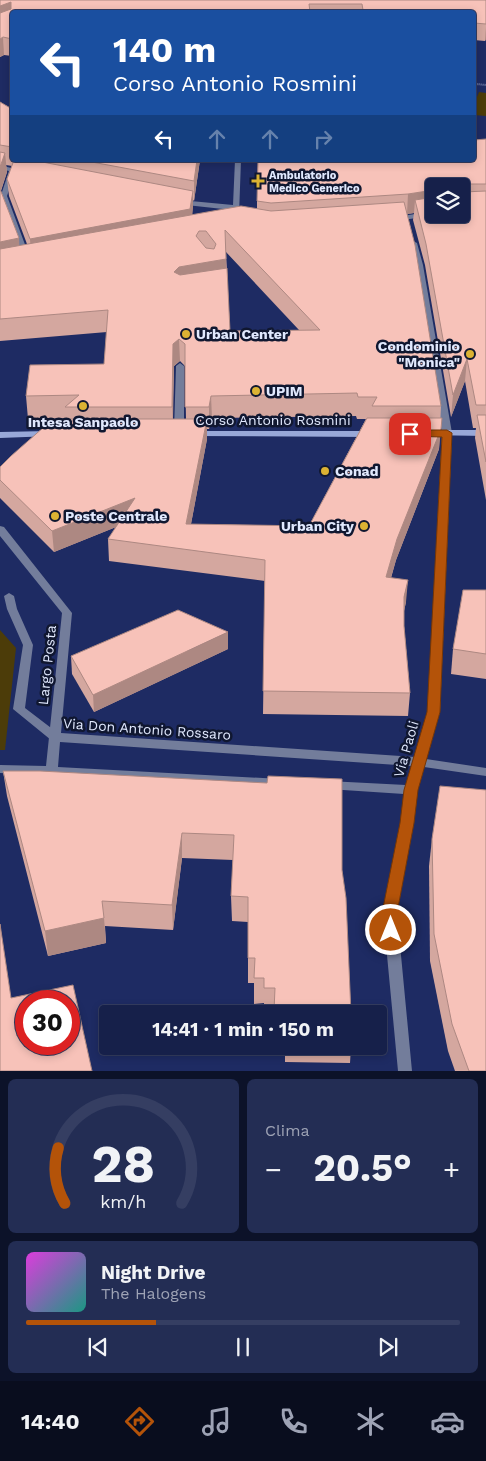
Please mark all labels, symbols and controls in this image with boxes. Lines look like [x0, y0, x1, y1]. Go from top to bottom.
text: 140 m [113, 29, 216, 71]
icon: left [30, 30, 95, 95]
text: Corso Antonio Rosmini [113, 71, 357, 96]
icon: left [150, 125, 178, 153]
icon: ahead [203, 125, 231, 153]
icon: ahead [256, 125, 284, 153]
icon: right [309, 125, 337, 153]
place label: Ambulatorio Medico Generico [269, 169, 360, 195]
marker: Ambulatorio Medico Generico [251, 174, 265, 188]
map controls [425, 178, 470, 223]
button: layers [425, 178, 470, 223]
place label: Urban Center [196, 326, 288, 342]
marker: Urban Center [180, 328, 192, 340]
place label: Condominio "Monica" [378, 338, 460, 370]
marker: Condominio "Monica" [464, 348, 476, 360]
place label: UPIM [266, 383, 302, 399]
marker: UPIM [250, 385, 262, 397]
marker: Intesa Sanpaolo [77, 400, 89, 412]
street label: Corso Antonio Rosmini [195, 412, 351, 428]
pin [389, 413, 431, 455]
place label: Intesa Sanpaolo [28, 414, 138, 430]
icon: arrive [396, 420, 424, 448]
place label: Conad [335, 463, 378, 479]
marker: Conad [319, 465, 331, 477]
place label: Poste Centrale [65, 508, 167, 524]
marker: Poste Centrale [49, 510, 61, 522]
place label: Urban City [281, 518, 354, 534]
marker: Urban City [358, 520, 370, 532]
street label: Largo Posta [35, 624, 59, 706]
street label: Via Don Antonio Rossaro [63, 715, 231, 743]
street label: Via Paoli [390, 719, 422, 779]
position arrow [364, 903, 416, 955]
speed limit sign: 30 [15, 990, 80, 1055]
text: 14:41 · 1 min · 150 m [152, 1018, 334, 1041]
text: Clima [265, 1121, 309, 1140]
text: 28 [92, 1134, 155, 1195]
text: 20.5° [313, 1146, 412, 1190]
text: − [265, 1153, 282, 1186]
text: + [443, 1153, 460, 1186]
text: km/h [100, 1191, 147, 1212]
text: Night Drive [101, 1261, 206, 1284]
text: The Halogens [101, 1284, 206, 1303]
icon: previous [84, 1333, 112, 1361]
icon: pause [229, 1333, 257, 1361]
icon: next [374, 1333, 402, 1361]
icon: directions [122, 1404, 157, 1439]
icon: music [199, 1404, 234, 1439]
icon: phone [276, 1404, 311, 1439]
icon: climate [353, 1404, 388, 1439]
icon: car [430, 1404, 465, 1439]
text: 14:40 [21, 1409, 80, 1434]

